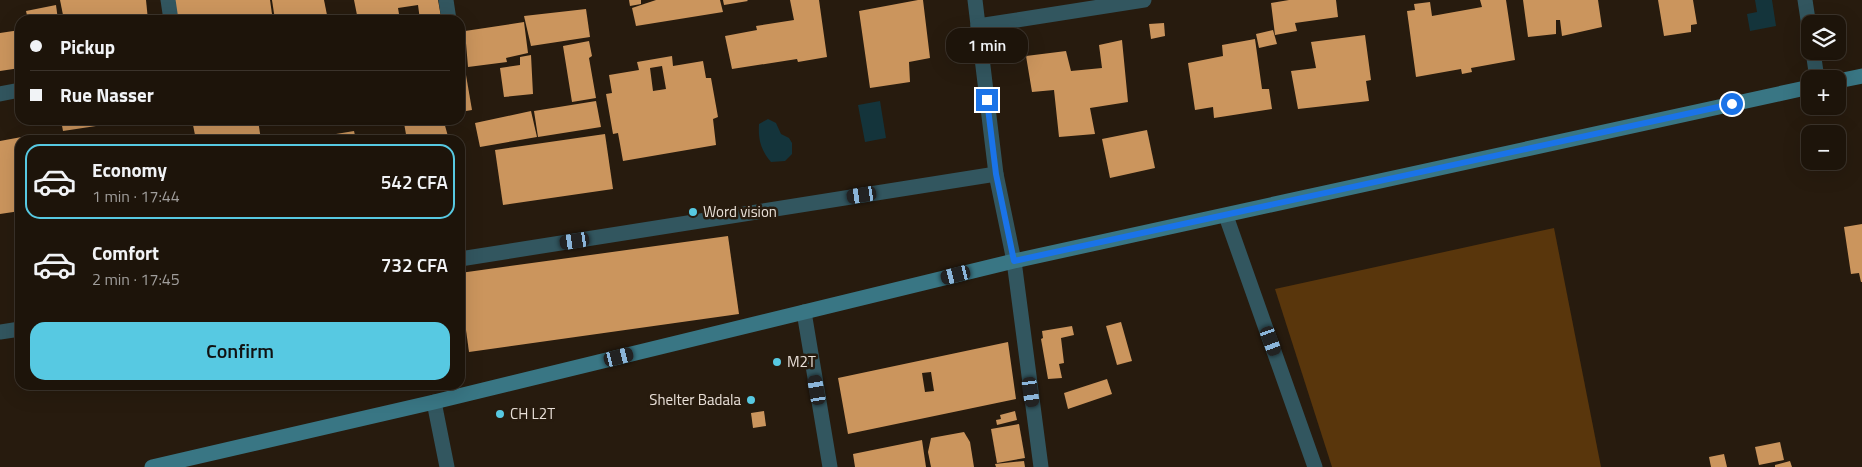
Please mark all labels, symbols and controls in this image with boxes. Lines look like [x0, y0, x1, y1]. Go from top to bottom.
map controls [1801, 15, 1846, 170]
button: layers [1801, 15, 1846, 60]
callout: 1 min [946, 28, 1028, 62]
text: Pickup [60, 32, 115, 61]
text: 1 min [968, 33, 1006, 57]
button: + [1801, 70, 1846, 115]
text: Rue Nasser [60, 80, 154, 109]
route end [976, 89, 998, 111]
route start [1721, 93, 1743, 115]
button: − [1801, 125, 1846, 170]
text: Economy [92, 155, 167, 184]
icon: car [32, 159, 77, 204]
text: 542 CFA [381, 167, 448, 196]
text: 1 min · 17:44 [92, 184, 180, 208]
car [846, 185, 877, 205]
place label: Word vision [703, 200, 777, 223]
marker: Word vision [687, 206, 699, 218]
car [559, 231, 590, 251]
text: Comfort [92, 238, 159, 267]
icon: car [32, 242, 77, 287]
text: 732 CFA [381, 250, 448, 279]
car [939, 264, 972, 286]
text: 2 min · 17:45 [92, 267, 180, 291]
button: Confirm [30, 322, 450, 380]
car [1258, 324, 1283, 358]
car [602, 346, 635, 368]
place label: M2T [787, 350, 816, 373]
marker: M2T [771, 356, 783, 368]
car [807, 374, 826, 406]
car [1021, 376, 1040, 408]
place label: Shelter Badala [649, 388, 741, 411]
marker: Shelter Badala [745, 394, 757, 406]
place label: CH L2T [510, 402, 555, 425]
marker: CH L2T [494, 408, 506, 420]

